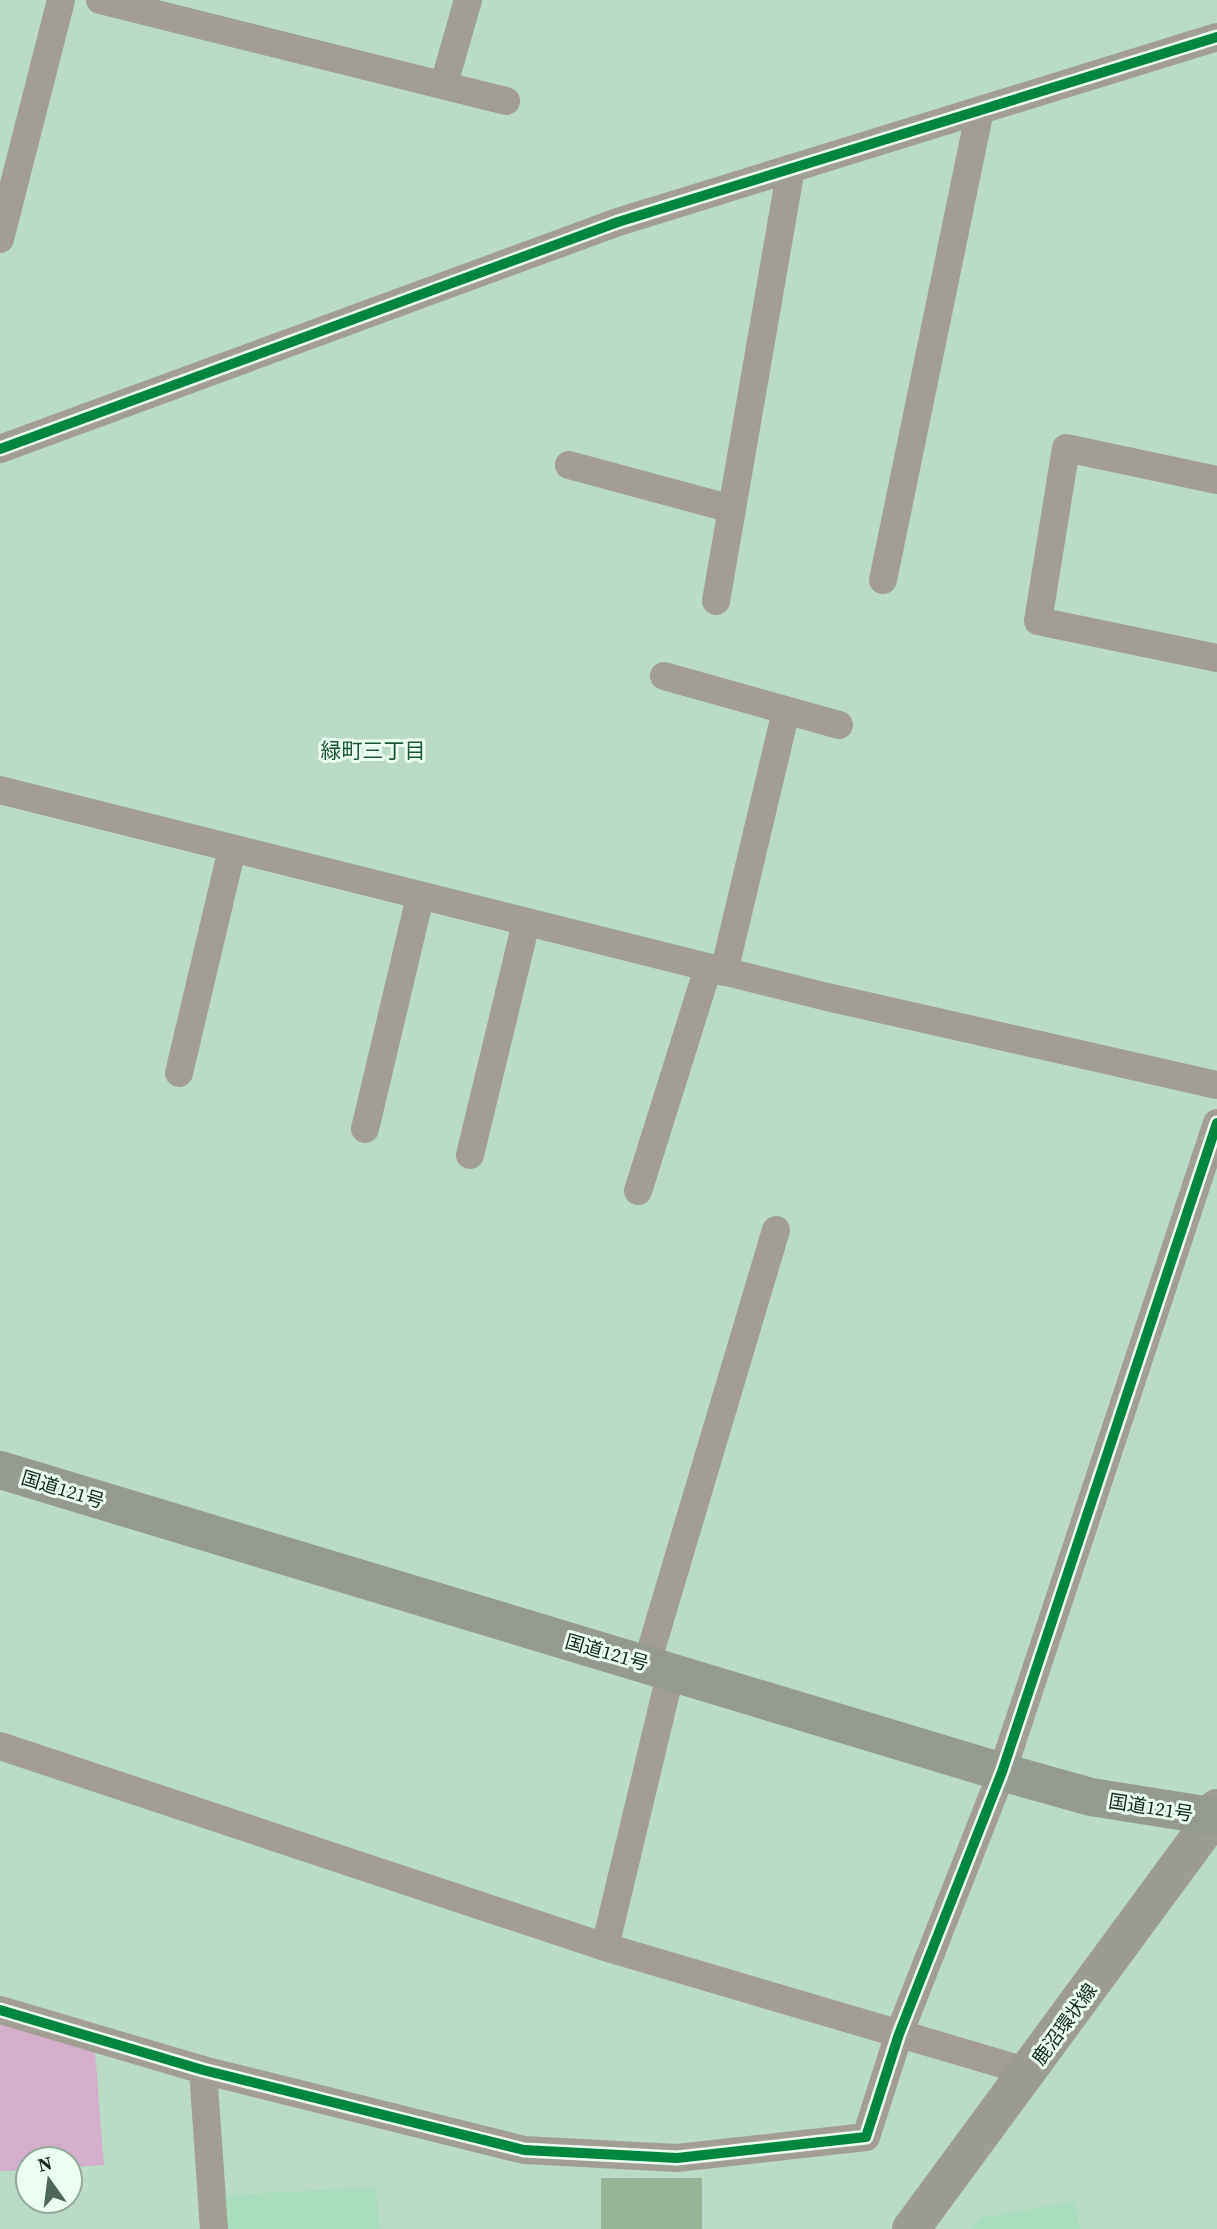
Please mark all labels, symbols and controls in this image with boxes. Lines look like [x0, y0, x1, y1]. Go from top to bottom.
district label: 緑町三丁目 [321, 736, 426, 765]
street label: 国道121号 [18, 1464, 108, 1514]
street label: 国道121号 [562, 1628, 652, 1676]
street label: 国道121号 [1107, 1787, 1195, 1827]
street label: 鹿沼環状線 [1026, 1978, 1102, 2070]
north arrow [14, 2145, 84, 2215]
text: N [35, 2149, 55, 2178]

